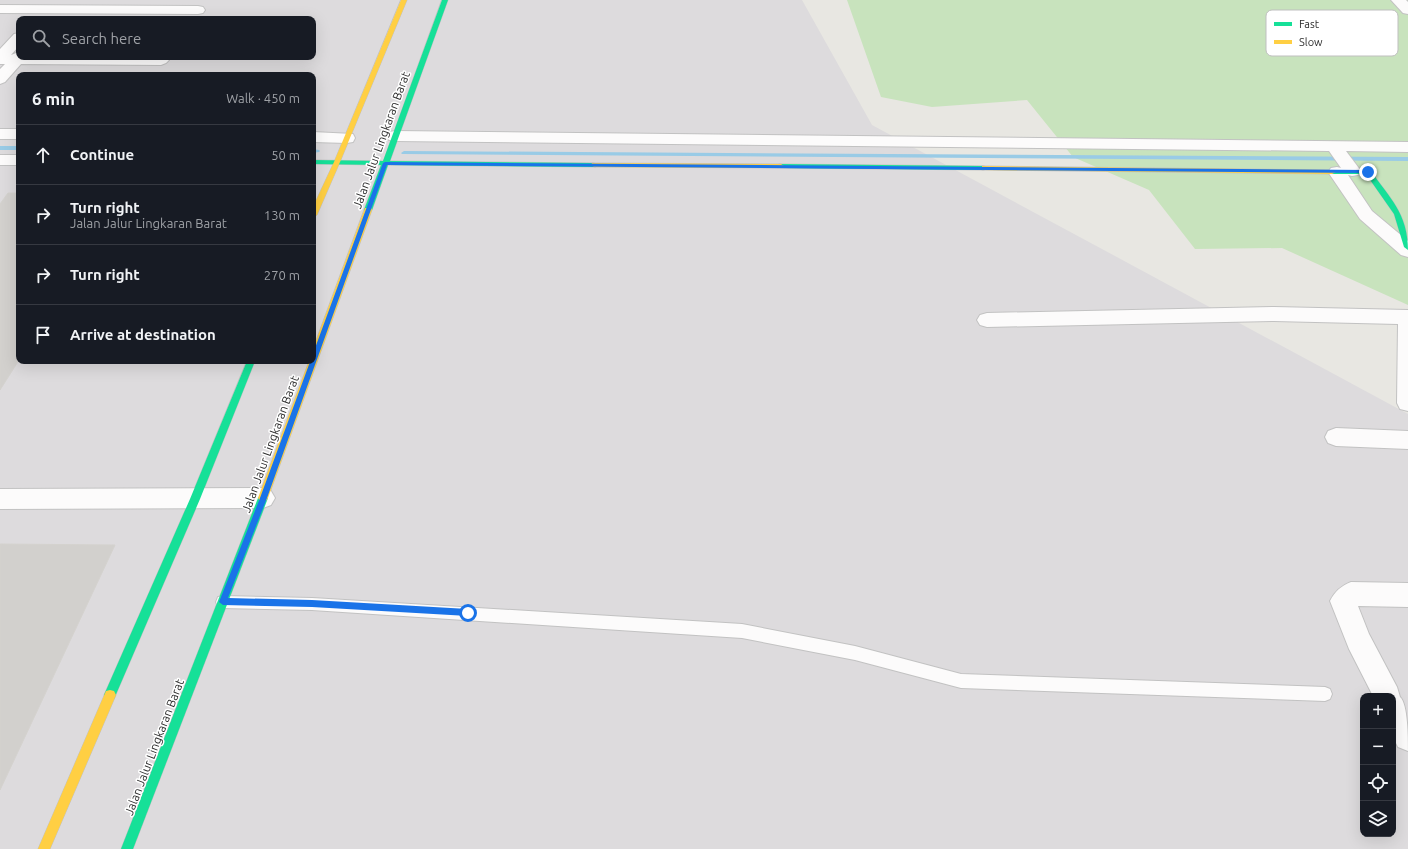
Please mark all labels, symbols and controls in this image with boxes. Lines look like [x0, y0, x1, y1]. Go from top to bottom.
legend [1266, 10, 1398, 56]
search box [16, 16, 316, 60]
text: Fast [1299, 18, 1320, 30]
icon: search [30, 27, 52, 49]
text: Search here [62, 30, 141, 47]
text: Slow [1299, 36, 1323, 48]
street label: Jalan Jalur Lingkaran Barat [350, 69, 412, 210]
text: 6 min [32, 89, 75, 108]
text: Walk · 450 m [226, 91, 300, 105]
icon: ahead [32, 144, 54, 166]
text: Continue [70, 146, 134, 163]
text: 50 m [271, 148, 300, 162]
route end [1359, 163, 1377, 181]
text: Turn right [70, 199, 140, 216]
icon: right [32, 204, 54, 226]
text: 130 m [264, 208, 300, 222]
text: Jalan Jalur Lingkaran Barat [70, 216, 227, 230]
icon: right [32, 264, 54, 286]
text: Turn right [70, 266, 140, 283]
text: 270 m [264, 268, 300, 282]
icon: arrive [32, 324, 54, 346]
text: Arrive at destination [70, 326, 216, 343]
street label: Jalan Jalur Lingkaran Barat [239, 373, 301, 514]
route start [459, 604, 477, 622]
street label: Jalan Jalur Lingkaran Barat [122, 677, 186, 817]
map controls [1360, 693, 1396, 837]
button: + [1360, 693, 1396, 729]
button: − [1360, 729, 1396, 765]
button: locate [1360, 765, 1396, 801]
button: layers [1360, 801, 1396, 837]

